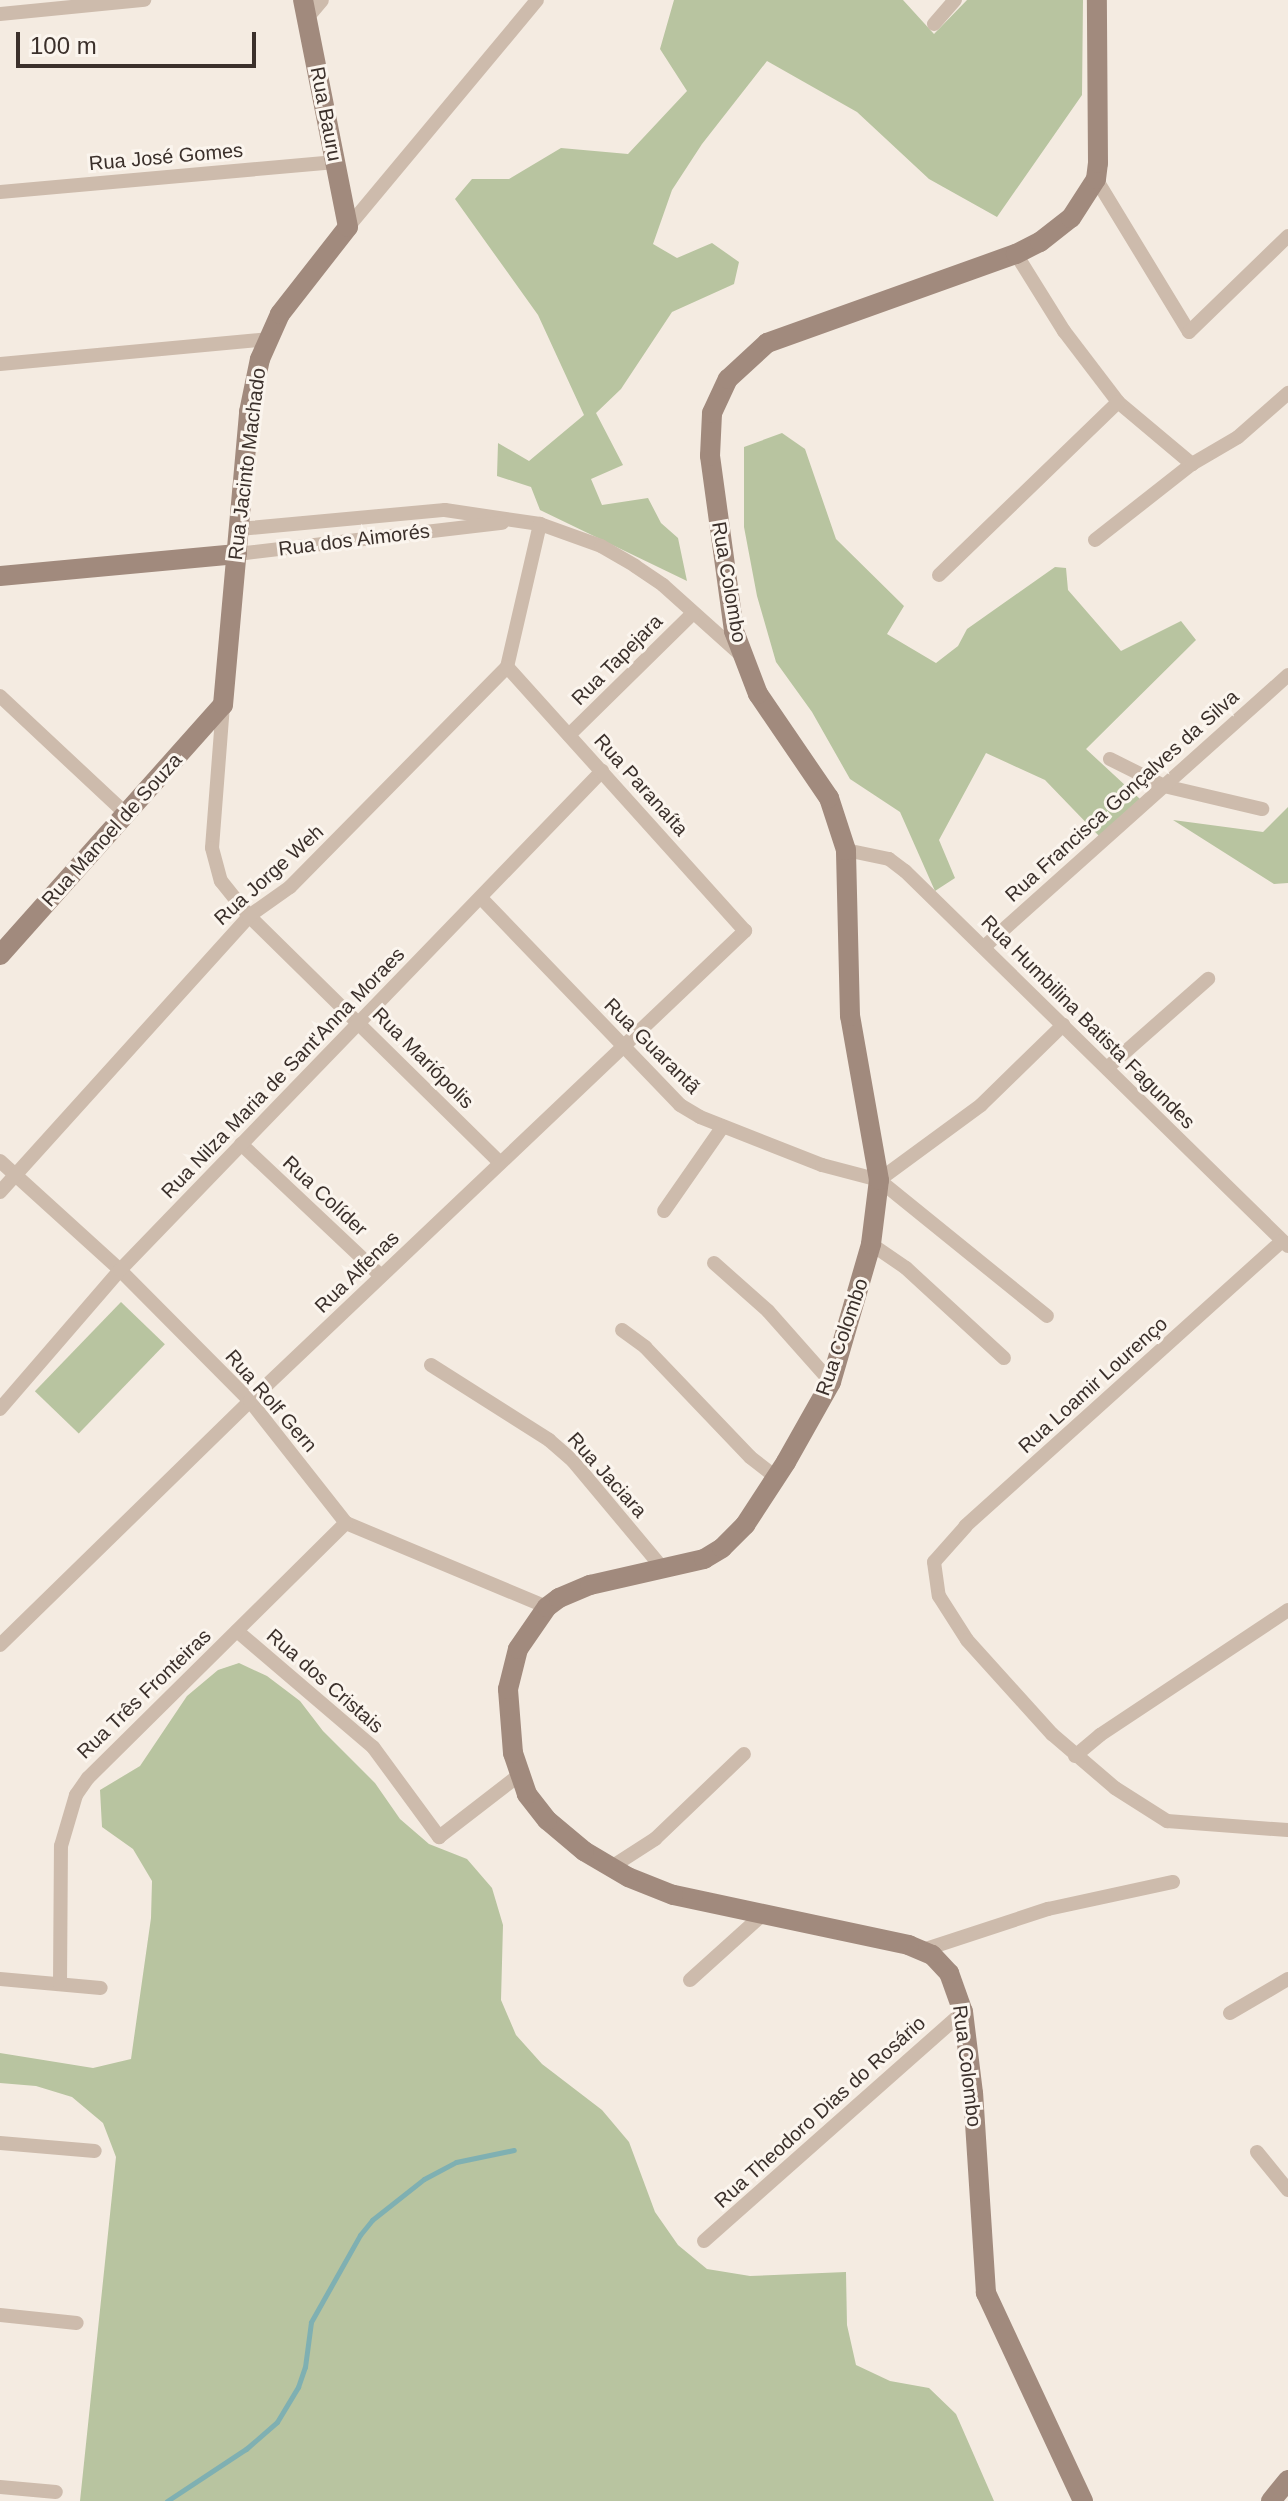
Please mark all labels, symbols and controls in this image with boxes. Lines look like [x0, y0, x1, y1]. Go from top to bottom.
scale bar [20, 16, 260, 66]
text: 100 m [30, 32, 97, 59]
street label: Rua Bauru [305, 65, 347, 163]
street label: Rua José Gomes [88, 138, 244, 176]
street label: Rua Jacinto Machado [223, 367, 271, 561]
street label: Rua dos Aimorés [276, 519, 432, 561]
street label: Rua Colombo [707, 520, 751, 644]
street label: Rua Tapejara [566, 609, 668, 711]
street label: Rua Francisca Gonçalves da Silva [1000, 685, 1244, 907]
street label: Rua Paranaíta [589, 729, 693, 841]
street label: Rua Manoel de Souza [37, 748, 187, 912]
street label: Rua Jorge Weh [209, 820, 329, 930]
street label: Rua Humbilina Batista Fagundes [976, 910, 1200, 1134]
street label: Rua Nilza Maria de Sant'Anna Moraes [156, 943, 410, 1203]
street label: Rua Guarantã [599, 993, 705, 1099]
street label: Rua Mariópolis [367, 1002, 479, 1114]
street label: Rua Colíder [278, 1151, 372, 1241]
street label: Rua Alfenas [309, 1226, 405, 1318]
street label: Rua Colombo [811, 1275, 873, 1399]
street label: Rua Loamir Lourenço [1014, 1312, 1172, 1458]
street label: Rua Rolf Gern [220, 1345, 322, 1457]
street label: Rua Jaciara [562, 1427, 652, 1523]
street label: Rua Três Fronteiras [72, 1624, 216, 1764]
street label: Rua dos Cristais [262, 1624, 388, 1738]
street label: Rua Colombo [948, 2004, 986, 2128]
street label: Rua Theodoro Dias do Rosário [710, 2011, 930, 2213]

